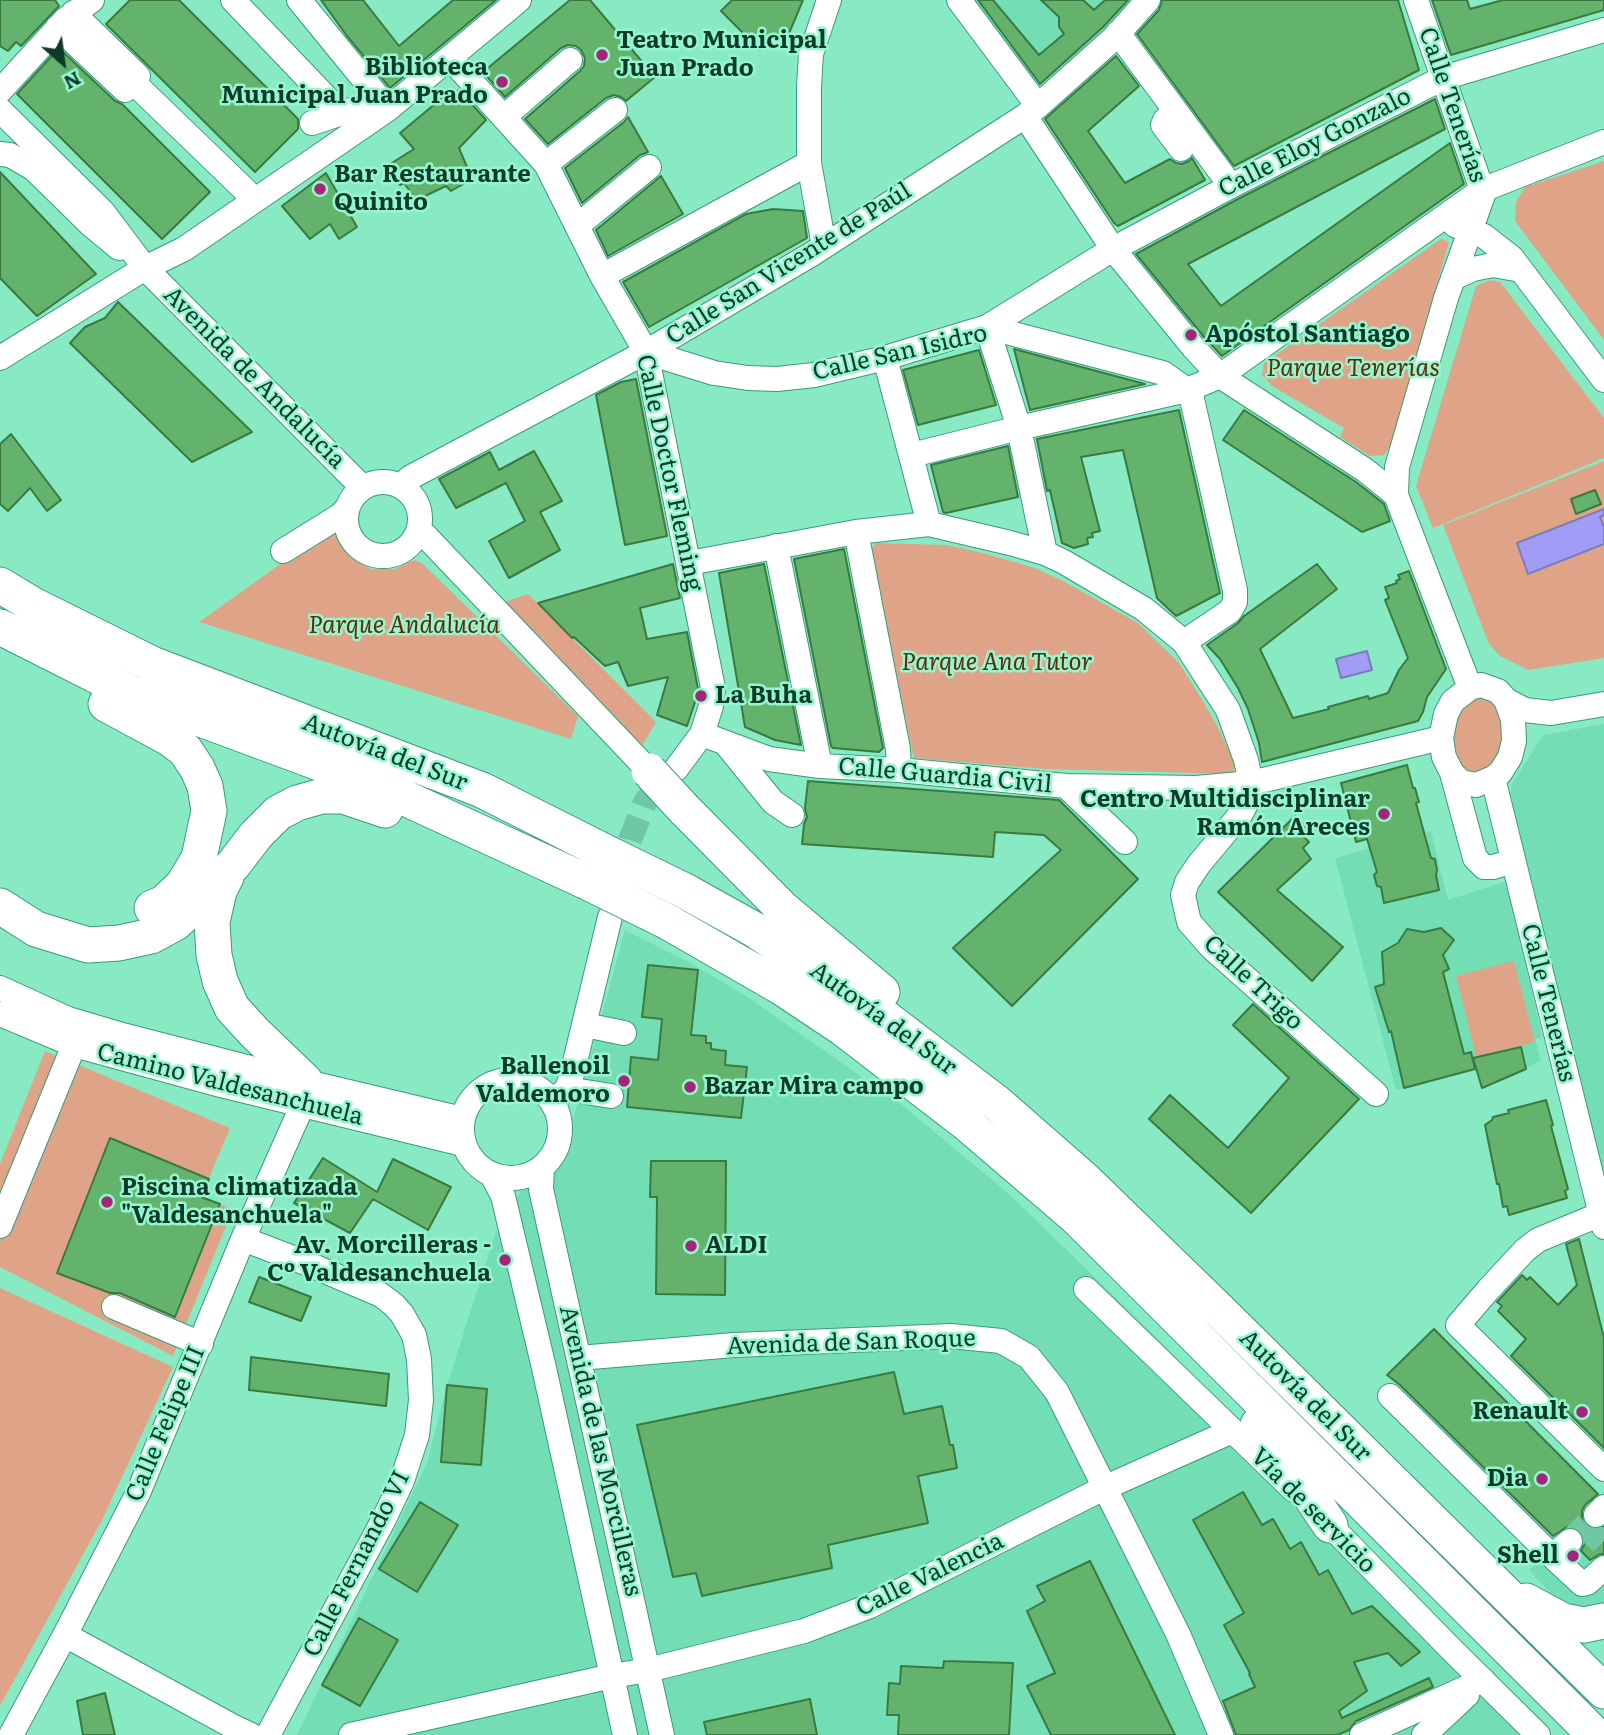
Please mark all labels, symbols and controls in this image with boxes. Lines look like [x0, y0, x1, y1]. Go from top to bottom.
street label: Calle Tenerías [1412, 24, 1492, 186]
place label: Teatro Municipal Juan Prado [616, 27, 827, 83]
north arrow [28, 28, 98, 98]
marker: Teatro Municipal Juan Prado [594, 47, 610, 63]
place label: Biblioteca Municipal Juan Prado [221, 54, 488, 110]
text: N [59, 65, 86, 98]
marker: Biblioteca Municipal Juan Prado [494, 74, 510, 90]
street label: Calle Eloy Gonzalo [1214, 82, 1416, 204]
place label: Bar Restaurante Quinito [334, 161, 531, 217]
street label: Calle San Vicente de Paúl [661, 177, 917, 351]
marker: Bar Restaurante Quinito [312, 181, 328, 197]
street label: Avenida de Andalucía [157, 281, 351, 475]
street label: Calle San Isidro [810, 319, 990, 387]
place label: Apóstol Santiago [1205, 321, 1410, 349]
marker: Apóstol Santiago [1183, 327, 1199, 343]
street label: Calle Doctor Fleming [630, 352, 708, 594]
park label: Parque Tenerías [1266, 355, 1440, 383]
park label: Parque Andalucía [308, 612, 500, 640]
park label: Parque Ana Tutor [901, 649, 1093, 677]
place label: La Buha [715, 682, 812, 710]
marker: La Buha [693, 688, 709, 704]
street label: Autovía del Sur [298, 708, 472, 798]
street label: Calle Guardia Civil [837, 752, 1053, 800]
place label: Centro Multidisciplinar Ramón Areces [1080, 786, 1370, 842]
marker: Centro Multidisciplinar Ramón Areces [1376, 806, 1392, 822]
street label: Calle Tenerías [1514, 921, 1582, 1085]
street label: Calle Trigo [1197, 930, 1309, 1036]
street label: Autovía del Sur [804, 956, 962, 1082]
street label: Camino Valdesanchuela [94, 1038, 366, 1132]
place label: Ballenoil Valdemoro [476, 1053, 610, 1109]
marker: Ballenoil Valdemoro [616, 1073, 632, 1089]
place label: Bazar Mira campo [704, 1073, 924, 1101]
marker: Bazar Mira campo [682, 1079, 698, 1095]
place label: Piscina climatizada "Valdesanchuela" [121, 1174, 358, 1230]
marker: Piscina climatizada "Valdesanchuela" [99, 1194, 115, 1210]
place label: Av. Morcilleras - Cº Valdesanchuela [267, 1232, 491, 1288]
place label: ALDI [705, 1232, 767, 1260]
marker: ALDI [683, 1238, 699, 1254]
marker: Av. Morcilleras - Cº Valdesanchuela [497, 1252, 513, 1268]
street label: Avenida de las Morcilleras [553, 1303, 647, 1599]
street label: Avenida de San Roque [726, 1324, 976, 1362]
street label: Autovía del Sur [1233, 1324, 1377, 1468]
street label: Calle Felipe III [120, 1342, 212, 1506]
place label: Renault [1472, 1398, 1568, 1426]
marker: Renault [1574, 1404, 1590, 1420]
street label: Vía de servicio [1244, 1442, 1382, 1580]
place label: Dia [1487, 1465, 1528, 1493]
street label: Calle Fernando VI [298, 1466, 416, 1662]
marker: Dia [1534, 1471, 1550, 1487]
street label: Calle Valencia [852, 1527, 1008, 1623]
place label: Shell [1497, 1542, 1559, 1570]
marker: Shell [1565, 1548, 1581, 1564]

